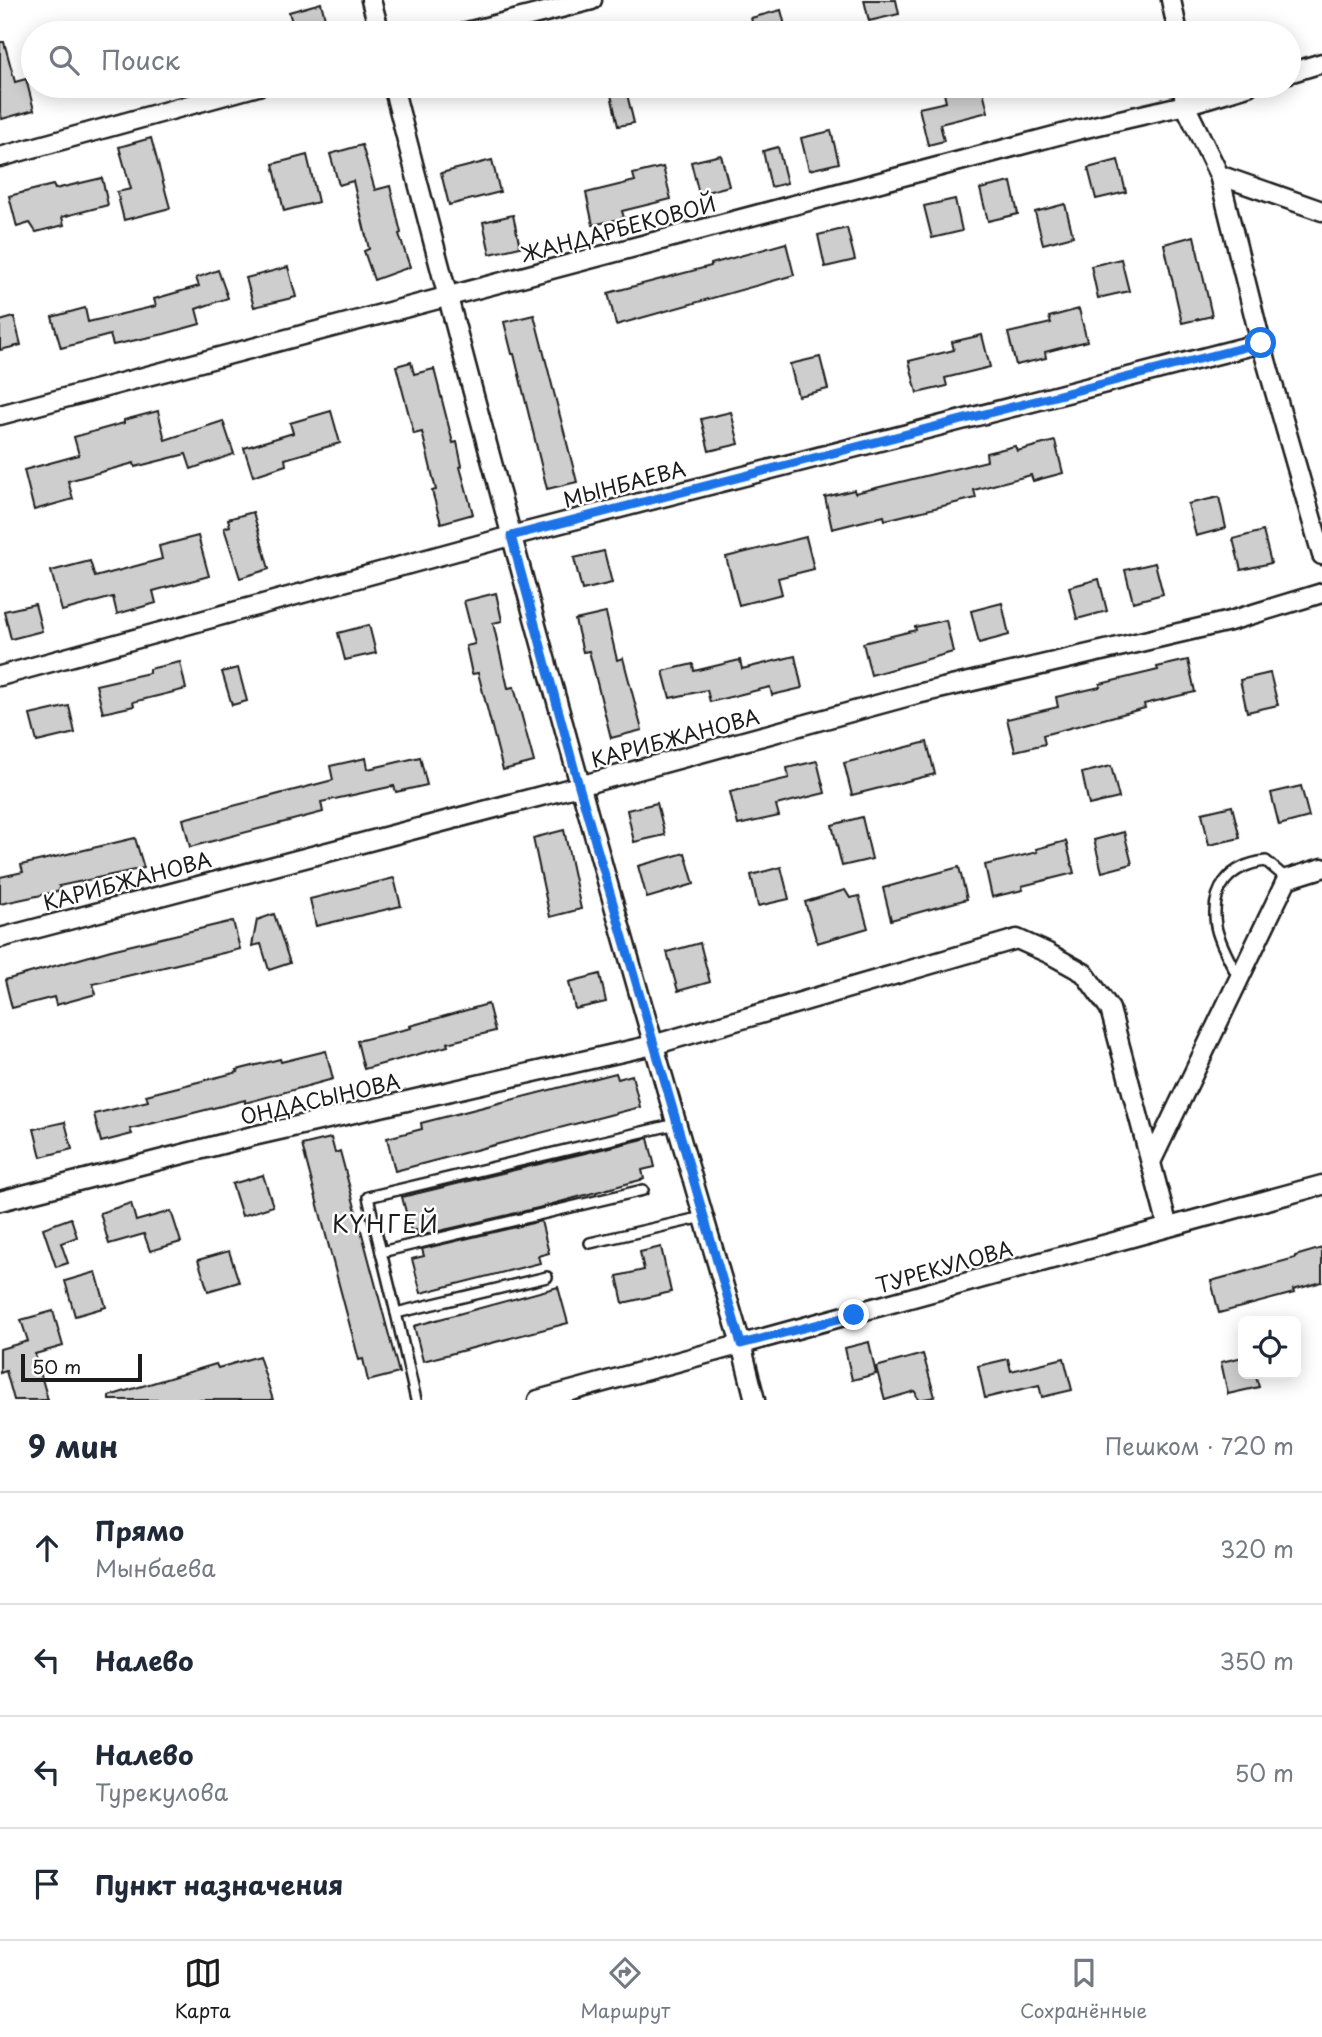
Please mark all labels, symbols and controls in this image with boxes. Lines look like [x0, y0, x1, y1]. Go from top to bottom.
search box [21, 21, 1301, 98]
text: Поиск [101, 40, 180, 79]
icon: search [45, 41, 83, 79]
street label: ЖАНДАРБЕКОВОЙ [517, 187, 719, 269]
route start [1245, 327, 1276, 358]
street label: МЫНБАЕВА [559, 451, 689, 515]
street label: КАРИБЖАНОВА [587, 699, 763, 775]
street label: КАРИБЖАНОВА [39, 842, 215, 918]
street label: ОНДАСЫНОВА [237, 1064, 403, 1132]
district label: КҮНГЕЙ [332, 1205, 440, 1241]
street label: ТУРЕКУЛОВА [872, 1231, 1016, 1301]
route end [838, 1299, 869, 1330]
map controls [1238, 1316, 1301, 1379]
button: locate [1238, 1316, 1301, 1379]
scale bar [21, 1351, 142, 1383]
text: 50 m [32, 1352, 81, 1380]
text: 9 мин [28, 1423, 118, 1468]
text: Пешком · 720 m [1105, 1428, 1294, 1463]
text: Прямо [95, 1511, 184, 1550]
icon: ahead [28, 1529, 66, 1567]
text: 320 m [1220, 1531, 1294, 1566]
text: Мынбаева [95, 1550, 216, 1585]
icon: left [28, 1641, 66, 1679]
text: Налево [95, 1641, 193, 1680]
text: 350 m [1219, 1643, 1294, 1678]
text: Налево [95, 1735, 193, 1774]
icon: left [28, 1753, 66, 1791]
text: 50 m [1234, 1755, 1294, 1790]
text: Турекулова [95, 1774, 228, 1809]
icon: arrive [28, 1865, 66, 1903]
text: Пункт назначения [95, 1865, 343, 1904]
tab: Карта [175, 1954, 231, 2024]
tab: Маршрут [580, 1954, 670, 2024]
tab: Сохранённые [1020, 1954, 1147, 2024]

